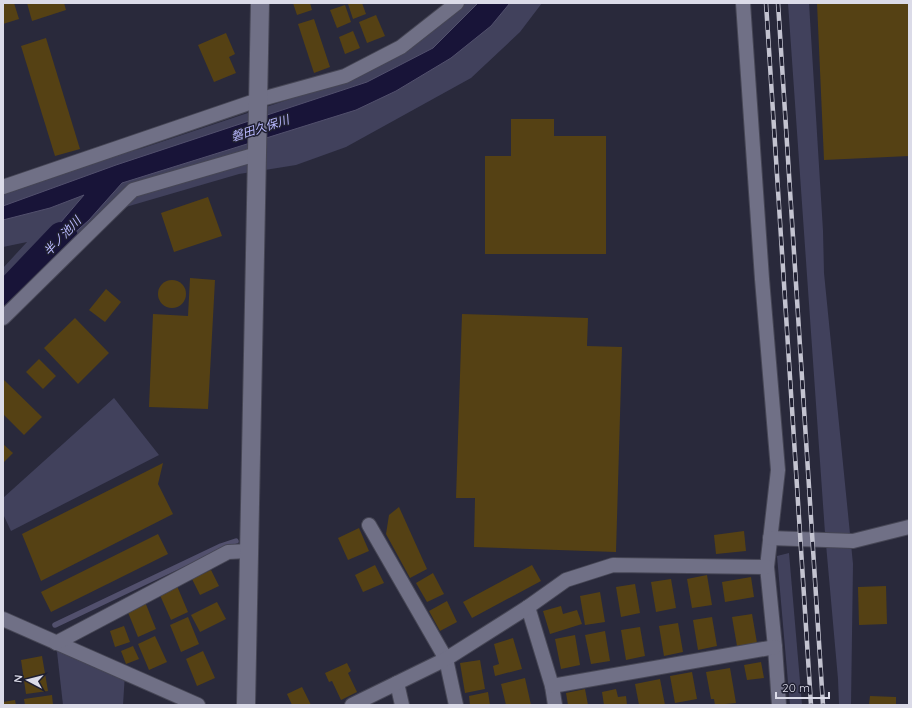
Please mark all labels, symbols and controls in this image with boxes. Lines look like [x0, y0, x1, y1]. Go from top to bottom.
water label: 磐田久保川 [229, 111, 293, 144]
water label: 半ノ池川 [40, 212, 85, 259]
north arrow [8, 660, 48, 700]
text: N [11, 674, 26, 684]
scale bar [776, 674, 829, 700]
text: 20 m [782, 680, 810, 695]

